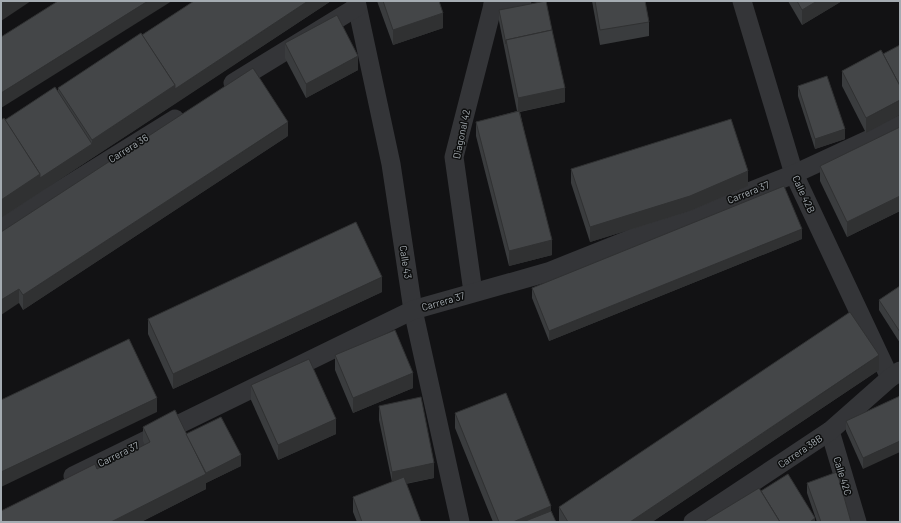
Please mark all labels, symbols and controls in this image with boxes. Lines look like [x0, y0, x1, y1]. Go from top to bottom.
street label: Diagonal 42 [450, 108, 472, 160]
street label: Carrera 36 [106, 131, 150, 165]
street label: Calle 42B [790, 173, 818, 215]
street label: Carrera 37 [725, 178, 771, 206]
street label: Calle 43 [397, 244, 415, 280]
street label: Carrera 37 [420, 289, 466, 313]
street label: Carrera 38B [775, 432, 825, 470]
street label: Carrera 37 [95, 439, 141, 469]
street label: Calle 42C [831, 455, 855, 497]

